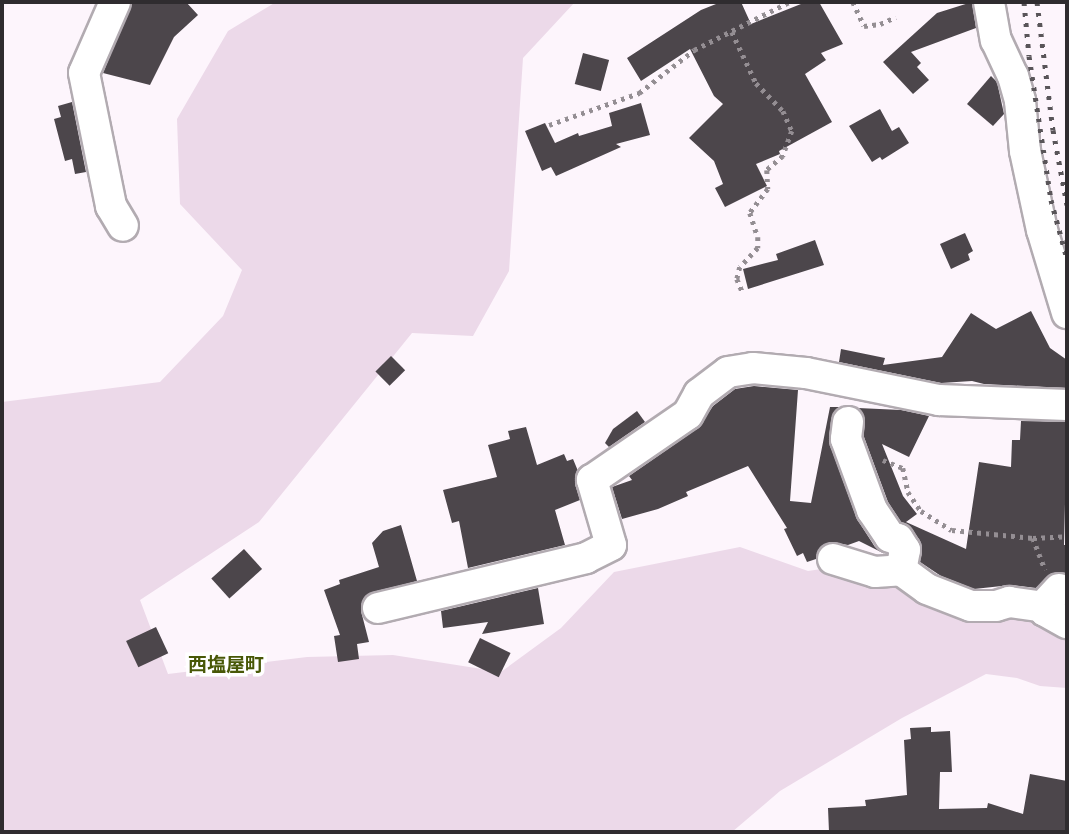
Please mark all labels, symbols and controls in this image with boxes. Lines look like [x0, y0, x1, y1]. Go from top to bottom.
district label: 西塩屋町 [188, 654, 264, 676]

